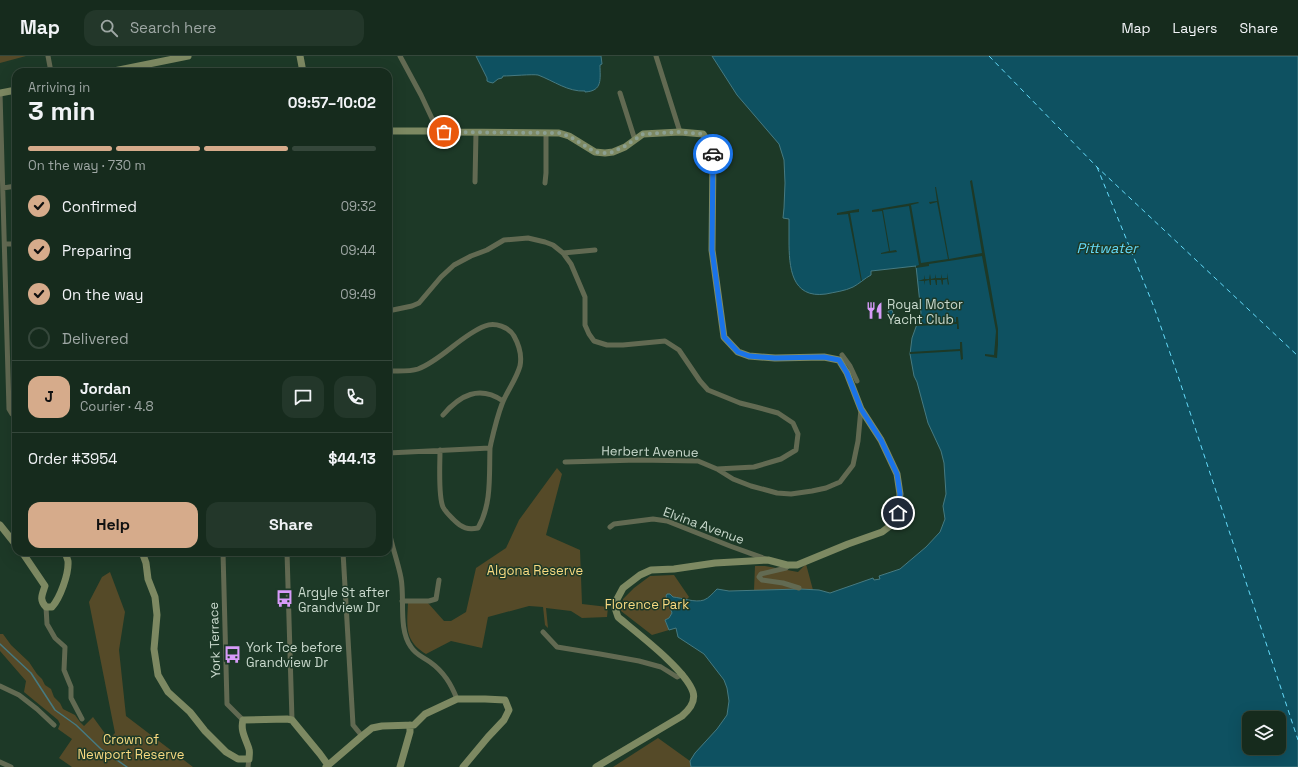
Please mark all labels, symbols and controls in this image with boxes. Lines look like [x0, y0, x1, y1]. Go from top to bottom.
search box [84, 10, 364, 46]
text: Map [20, 15, 60, 40]
icon: search [98, 17, 120, 39]
text: Search here [130, 18, 216, 37]
text: Map [1121, 19, 1151, 37]
text: Layers [1173, 19, 1217, 37]
text: Share [1239, 19, 1278, 37]
text: Arriving in [28, 79, 90, 96]
text: 09:57–10:02 [288, 93, 376, 112]
text: 3 min [28, 94, 96, 128]
pin [427, 115, 461, 149]
icon: bag [433, 121, 455, 143]
courier [693, 134, 733, 174]
icon: car [702, 143, 724, 165]
text: On the way · 730 m [28, 157, 146, 174]
icon: check [28, 195, 50, 217]
text: Confirmed [62, 197, 137, 216]
text: 09:32 [341, 198, 376, 215]
icon: check [28, 239, 50, 261]
water label: Pittwater [1076, 239, 1139, 257]
text: Preparing [62, 241, 132, 260]
text: 09:44 [340, 242, 376, 259]
icon: check [28, 283, 50, 305]
text: On the way [62, 285, 143, 304]
text: 09:49 [340, 286, 376, 303]
place label: Royal Motor Yacht Club [887, 296, 963, 328]
restaurant icon: Royal Motor Yacht Club [864, 301, 884, 321]
text: Delivered [62, 329, 129, 348]
button: chat [282, 376, 324, 418]
button: phone [334, 376, 376, 418]
text: Jordan [80, 379, 131, 398]
text: J [44, 387, 54, 406]
text: Courier · 4.8 [80, 398, 154, 415]
street label: Herbert Avenue [601, 442, 699, 461]
text: Order #3954 [28, 449, 118, 468]
text: $44.13 [328, 449, 376, 468]
pin [881, 496, 915, 530]
button: Help [28, 502, 198, 548]
button: Share [206, 502, 376, 548]
icon: home [887, 502, 909, 524]
street label: Elvina Avenue [661, 503, 747, 548]
park label: Algona Reserve [487, 562, 583, 579]
place label: Argyle St after Grandview Dr [298, 584, 390, 616]
bus stop icon: Argyle St after Grandview Dr [275, 589, 295, 609]
park label: Florence Park [605, 596, 689, 613]
street label: York Terrace [205, 602, 224, 678]
place label: York Tce before Grandview Dr [246, 639, 343, 671]
bus stop icon: York Tce before Grandview Dr [223, 644, 243, 664]
map controls [1242, 711, 1286, 755]
button: layers [1242, 711, 1286, 755]
park label: Crown of Newport Reserve [77, 731, 185, 763]

